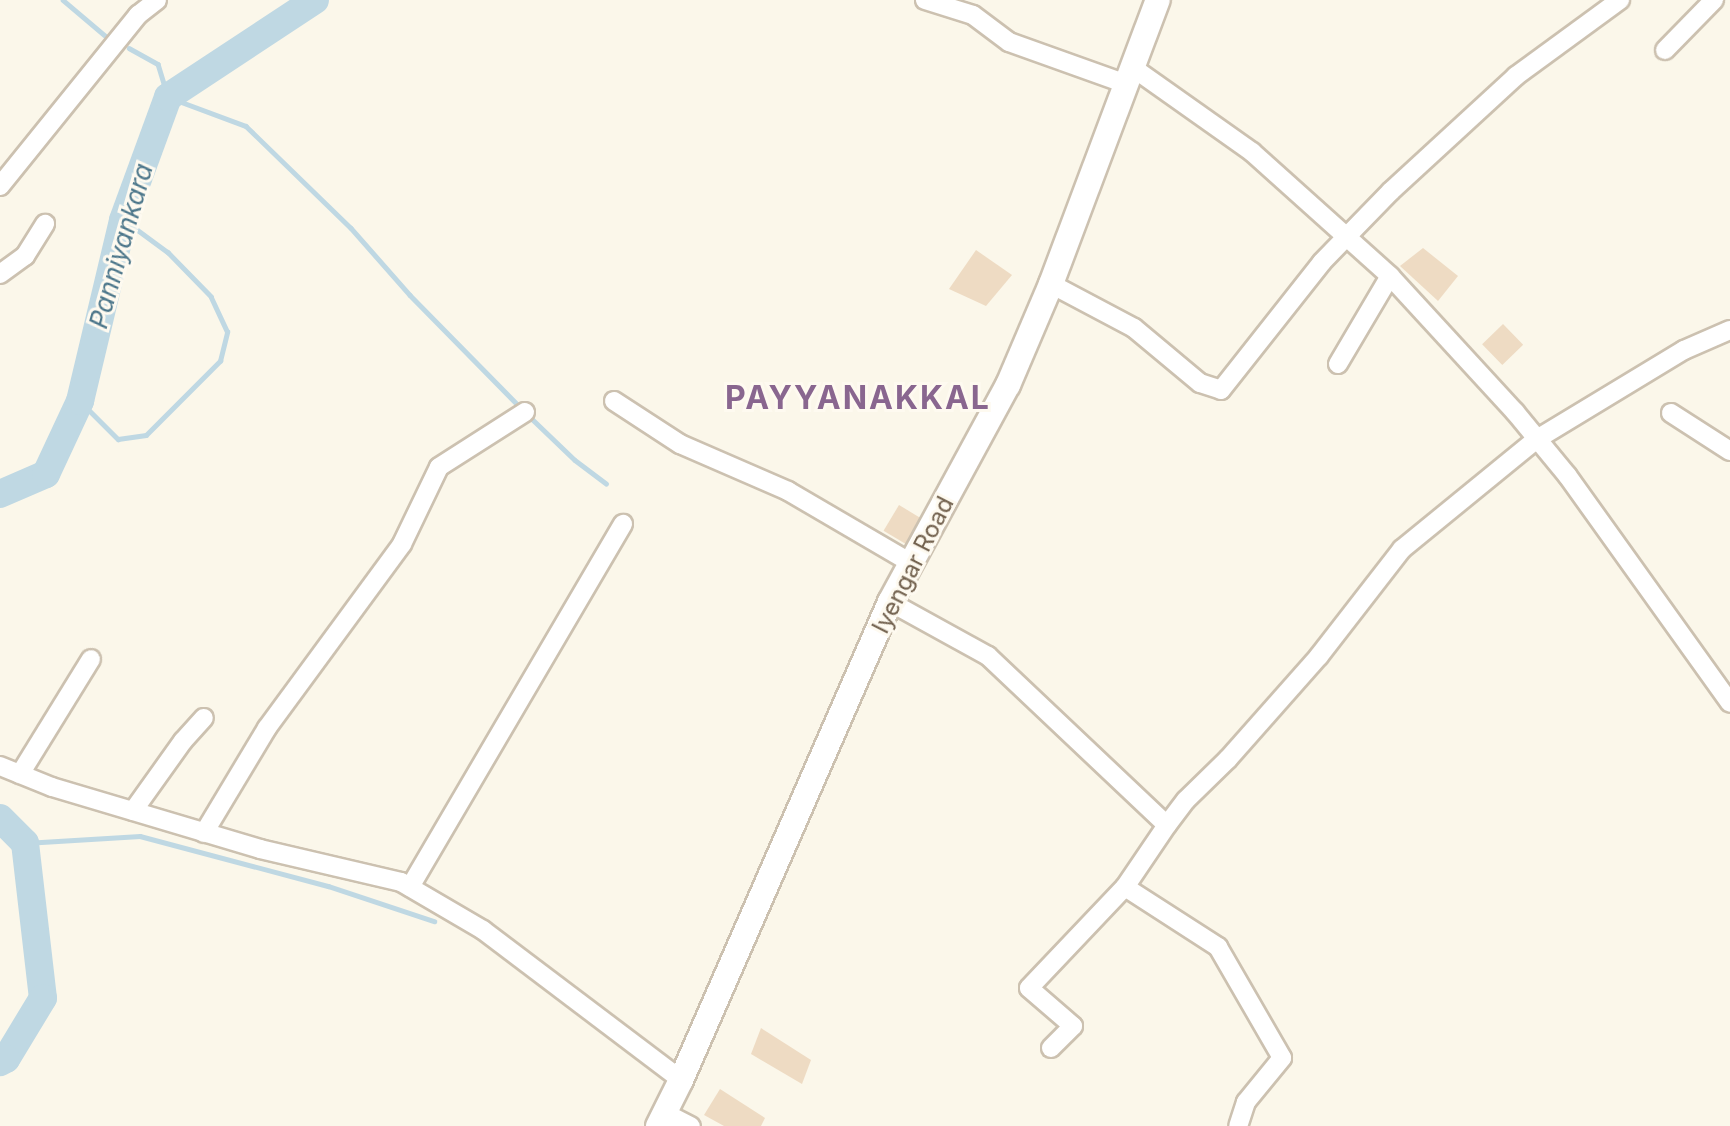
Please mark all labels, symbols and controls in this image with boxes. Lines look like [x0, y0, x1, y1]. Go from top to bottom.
water label: Panniyankara [83, 160, 159, 332]
district label: PAYYANAKKAL [726, 379, 990, 417]
street label: Iyengar Road [866, 492, 960, 638]

